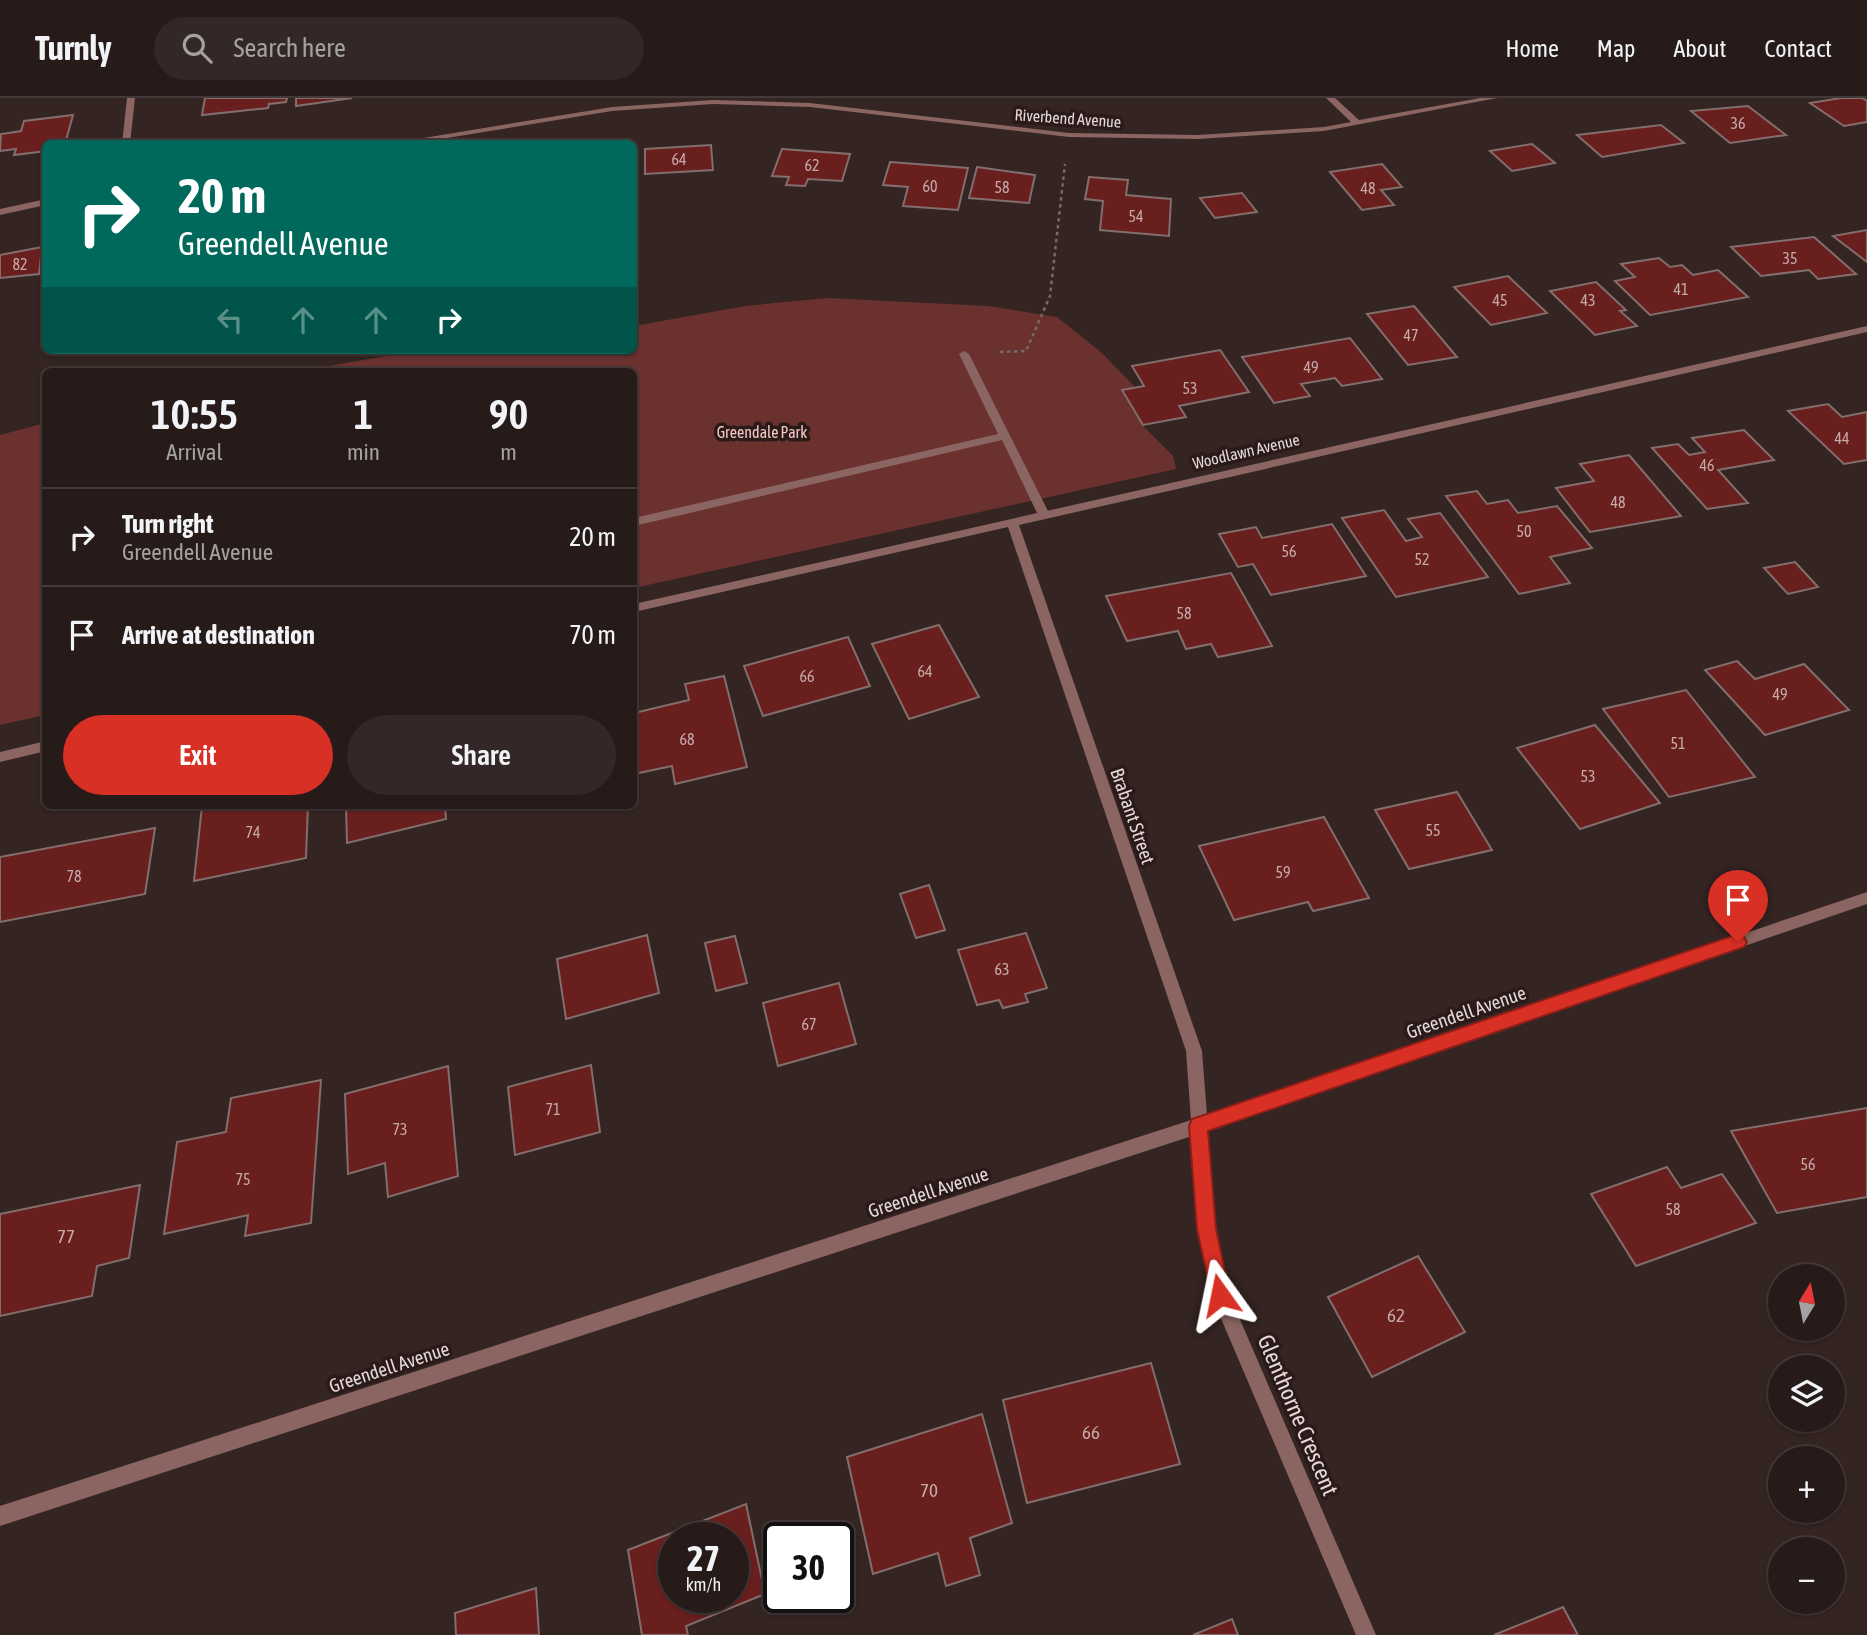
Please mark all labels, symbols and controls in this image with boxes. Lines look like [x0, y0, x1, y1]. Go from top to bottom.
search box [154, 17, 644, 80]
text: Turnly [35, 29, 112, 67]
icon: search [178, 29, 216, 67]
text: Search here [234, 33, 346, 63]
text: Home [1505, 35, 1559, 62]
text: Map [1597, 35, 1635, 62]
text: About [1673, 35, 1726, 62]
text: Contact [1764, 35, 1832, 62]
street label: Riverbend Avenue [1014, 105, 1122, 131]
house number: 36 [1730, 114, 1746, 132]
house number: 64 [671, 150, 687, 168]
house number: 62 [804, 156, 820, 174]
text: 20 m [178, 167, 266, 223]
icon: right [63, 168, 154, 259]
house number: 60 [922, 177, 938, 195]
house number: 58 [994, 178, 1010, 196]
house number: 48 [1360, 179, 1376, 197]
house number: 54 [1128, 207, 1144, 225]
text: Greendell Avenue [178, 225, 388, 262]
house number: 35 [1782, 249, 1798, 267]
house number: 82 [12, 255, 28, 273]
house number: 41 [1673, 280, 1689, 298]
house number: 45 [1492, 291, 1508, 309]
house number: 43 [1580, 291, 1596, 309]
icon: left [211, 301, 249, 339]
icon: ahead [284, 301, 322, 339]
icon: ahead [357, 301, 395, 339]
icon: right [430, 301, 468, 339]
house number: 47 [1403, 326, 1419, 344]
house number: 49 [1303, 358, 1319, 376]
house number: 53 [1182, 379, 1198, 397]
text: 10:55 [151, 390, 238, 438]
text: 1 [354, 390, 373, 438]
text: 90 [489, 390, 528, 438]
park label: Greendale Park [717, 423, 807, 441]
house number: 44 [1834, 429, 1850, 447]
street label: Woodlawn Avenue [1191, 430, 1301, 472]
text: Arrival [166, 439, 223, 465]
text: min [347, 439, 380, 465]
text: m [500, 439, 517, 465]
house number: 46 [1699, 456, 1715, 474]
house number: 48 [1610, 493, 1626, 511]
text: Turn right [122, 509, 213, 539]
icon: right [63, 518, 101, 556]
text: 20 m [569, 522, 616, 552]
house number: 50 [1516, 522, 1532, 540]
text: Greendell Avenue [122, 539, 273, 565]
house number: 56 [1281, 542, 1297, 560]
house number: 52 [1414, 550, 1430, 568]
house number: 58 [1176, 604, 1192, 622]
icon: arrive [63, 616, 101, 654]
text: Arrive at destination [122, 620, 315, 650]
text: 70 m [569, 620, 616, 650]
house number: 64 [917, 662, 933, 680]
house number: 66 [799, 667, 815, 685]
house number: 49 [1772, 685, 1788, 703]
button: Exit [63, 715, 333, 795]
button: Share [347, 715, 616, 795]
house number: 68 [679, 730, 695, 748]
house number: 51 [1670, 734, 1686, 752]
street label: Brabant Street [1106, 765, 1160, 867]
house number: 53 [1580, 767, 1596, 785]
house number: 55 [1425, 821, 1441, 839]
house number: 74 [245, 823, 261, 841]
house number: 59 [1275, 863, 1291, 881]
house number: 78 [66, 867, 82, 885]
pin [1708, 870, 1768, 942]
icon: arrive [1719, 881, 1757, 919]
house number: 63 [994, 960, 1010, 978]
street label: Greendell Avenue [1403, 981, 1529, 1043]
house number: 67 [801, 1015, 817, 1033]
house number: 71 [545, 1100, 561, 1118]
house number: 73 [392, 1120, 408, 1138]
house number: 56 [1800, 1155, 1816, 1173]
street label: Greendell Avenue [865, 1162, 991, 1222]
house number: 75 [235, 1170, 251, 1188]
house number: 58 [1665, 1200, 1681, 1218]
house number: 77 [57, 1225, 75, 1247]
position arrow [1183, 1258, 1257, 1332]
north arrow [1768, 1264, 1844, 1340]
map controls [1768, 1264, 1845, 1614]
house number: 62 [1387, 1304, 1405, 1326]
street label: Glenthorne Crescent [1252, 1331, 1344, 1499]
street label: Greendell Avenue [326, 1337, 452, 1397]
button: layers [1768, 1355, 1845, 1432]
house number: 66 [1082, 1421, 1100, 1443]
button: + [1768, 1446, 1845, 1523]
house number: 70 [920, 1479, 938, 1501]
speed limit sign: 30 [763, 1522, 854, 1613]
button: − [1768, 1537, 1845, 1614]
text: 27 [687, 1538, 720, 1578]
text: km/h [686, 1574, 721, 1595]

